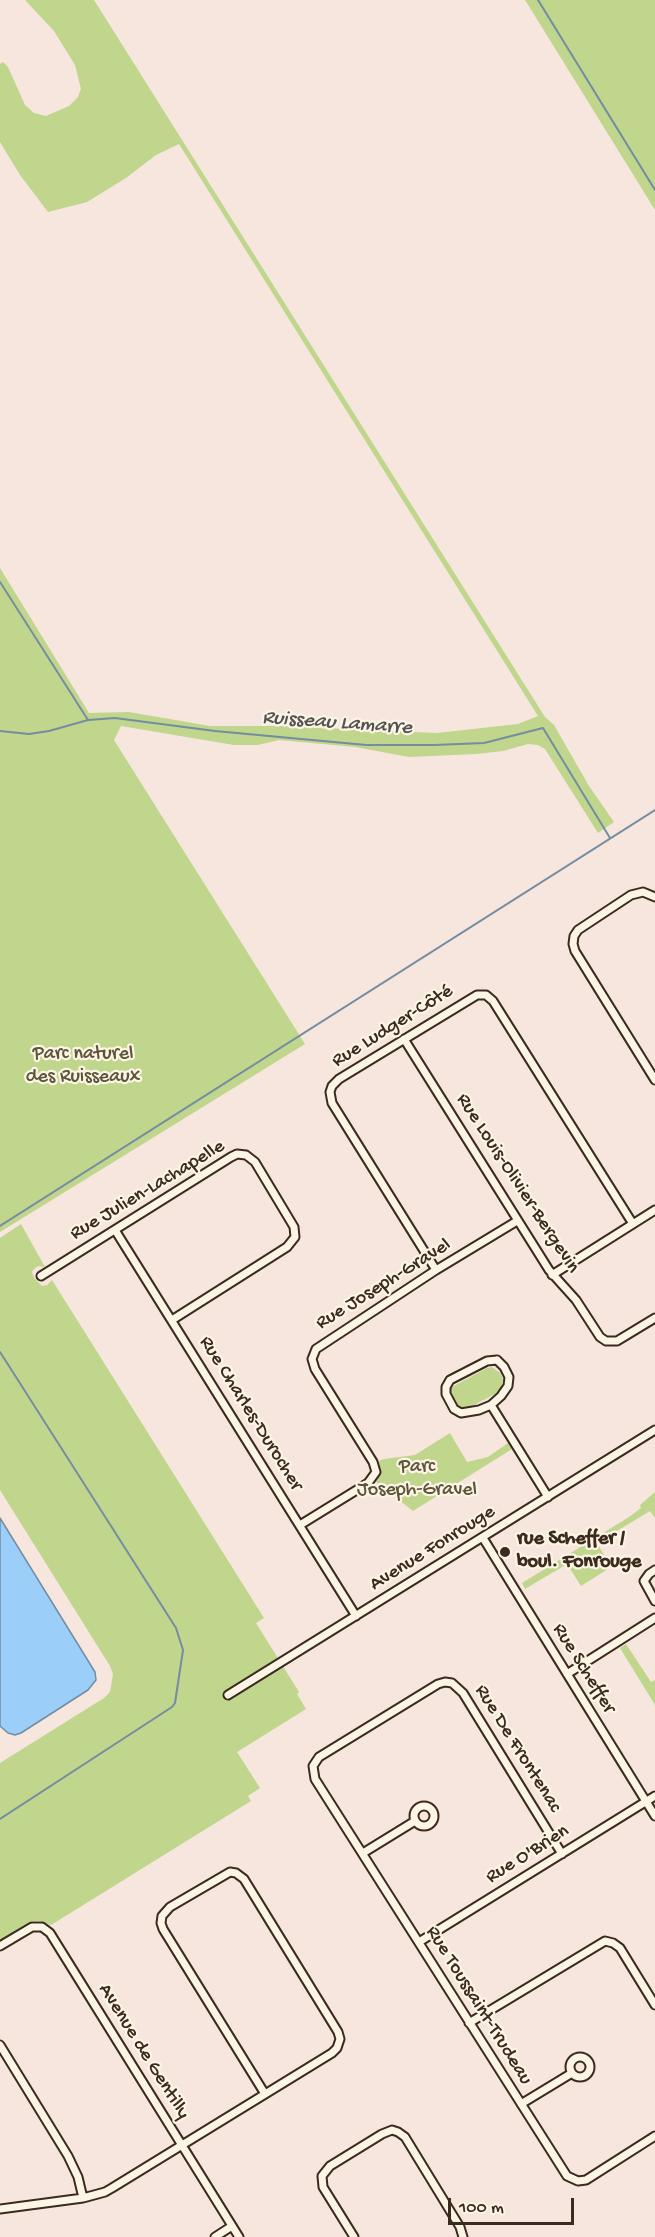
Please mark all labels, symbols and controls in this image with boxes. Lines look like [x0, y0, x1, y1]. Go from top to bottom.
water label: Ruisseau Lamarre [261, 706, 413, 742]
street label: Rue Ludger-Côté [328, 980, 458, 1074]
park label: Parc naturel des Ruisseaux [26, 1043, 140, 1090]
street label: Rue Louis-Olivier-Bergevin [450, 1090, 584, 1278]
street label: Rue Julien-Lachapelle [66, 1135, 230, 1247]
street label: Rue Joseph-Gravel [312, 1234, 456, 1336]
street label: Rue Charles-Durocher [193, 1332, 307, 1496]
park label: Parc Joseph-Gravel [357, 1456, 477, 1503]
street label: Avenue Fonrouge [366, 1501, 500, 1597]
place label: rue Scheffer / boul. Fonrouge [517, 1528, 641, 1575]
marker: rue Scheffer / boul. Fonrouge [498, 1545, 512, 1559]
street label: Rue Scheffer [546, 1620, 620, 1718]
street label: Rue De Frontenac [468, 1681, 566, 1817]
street label: Rue O'Brien [482, 1820, 574, 1890]
street label: Rue Toussaint-Trudeau [419, 1922, 537, 2090]
street label: Avenue de Gentilly [92, 1980, 194, 2124]
scale bar [451, 2186, 577, 2224]
text: 100 m [459, 2198, 504, 2219]

